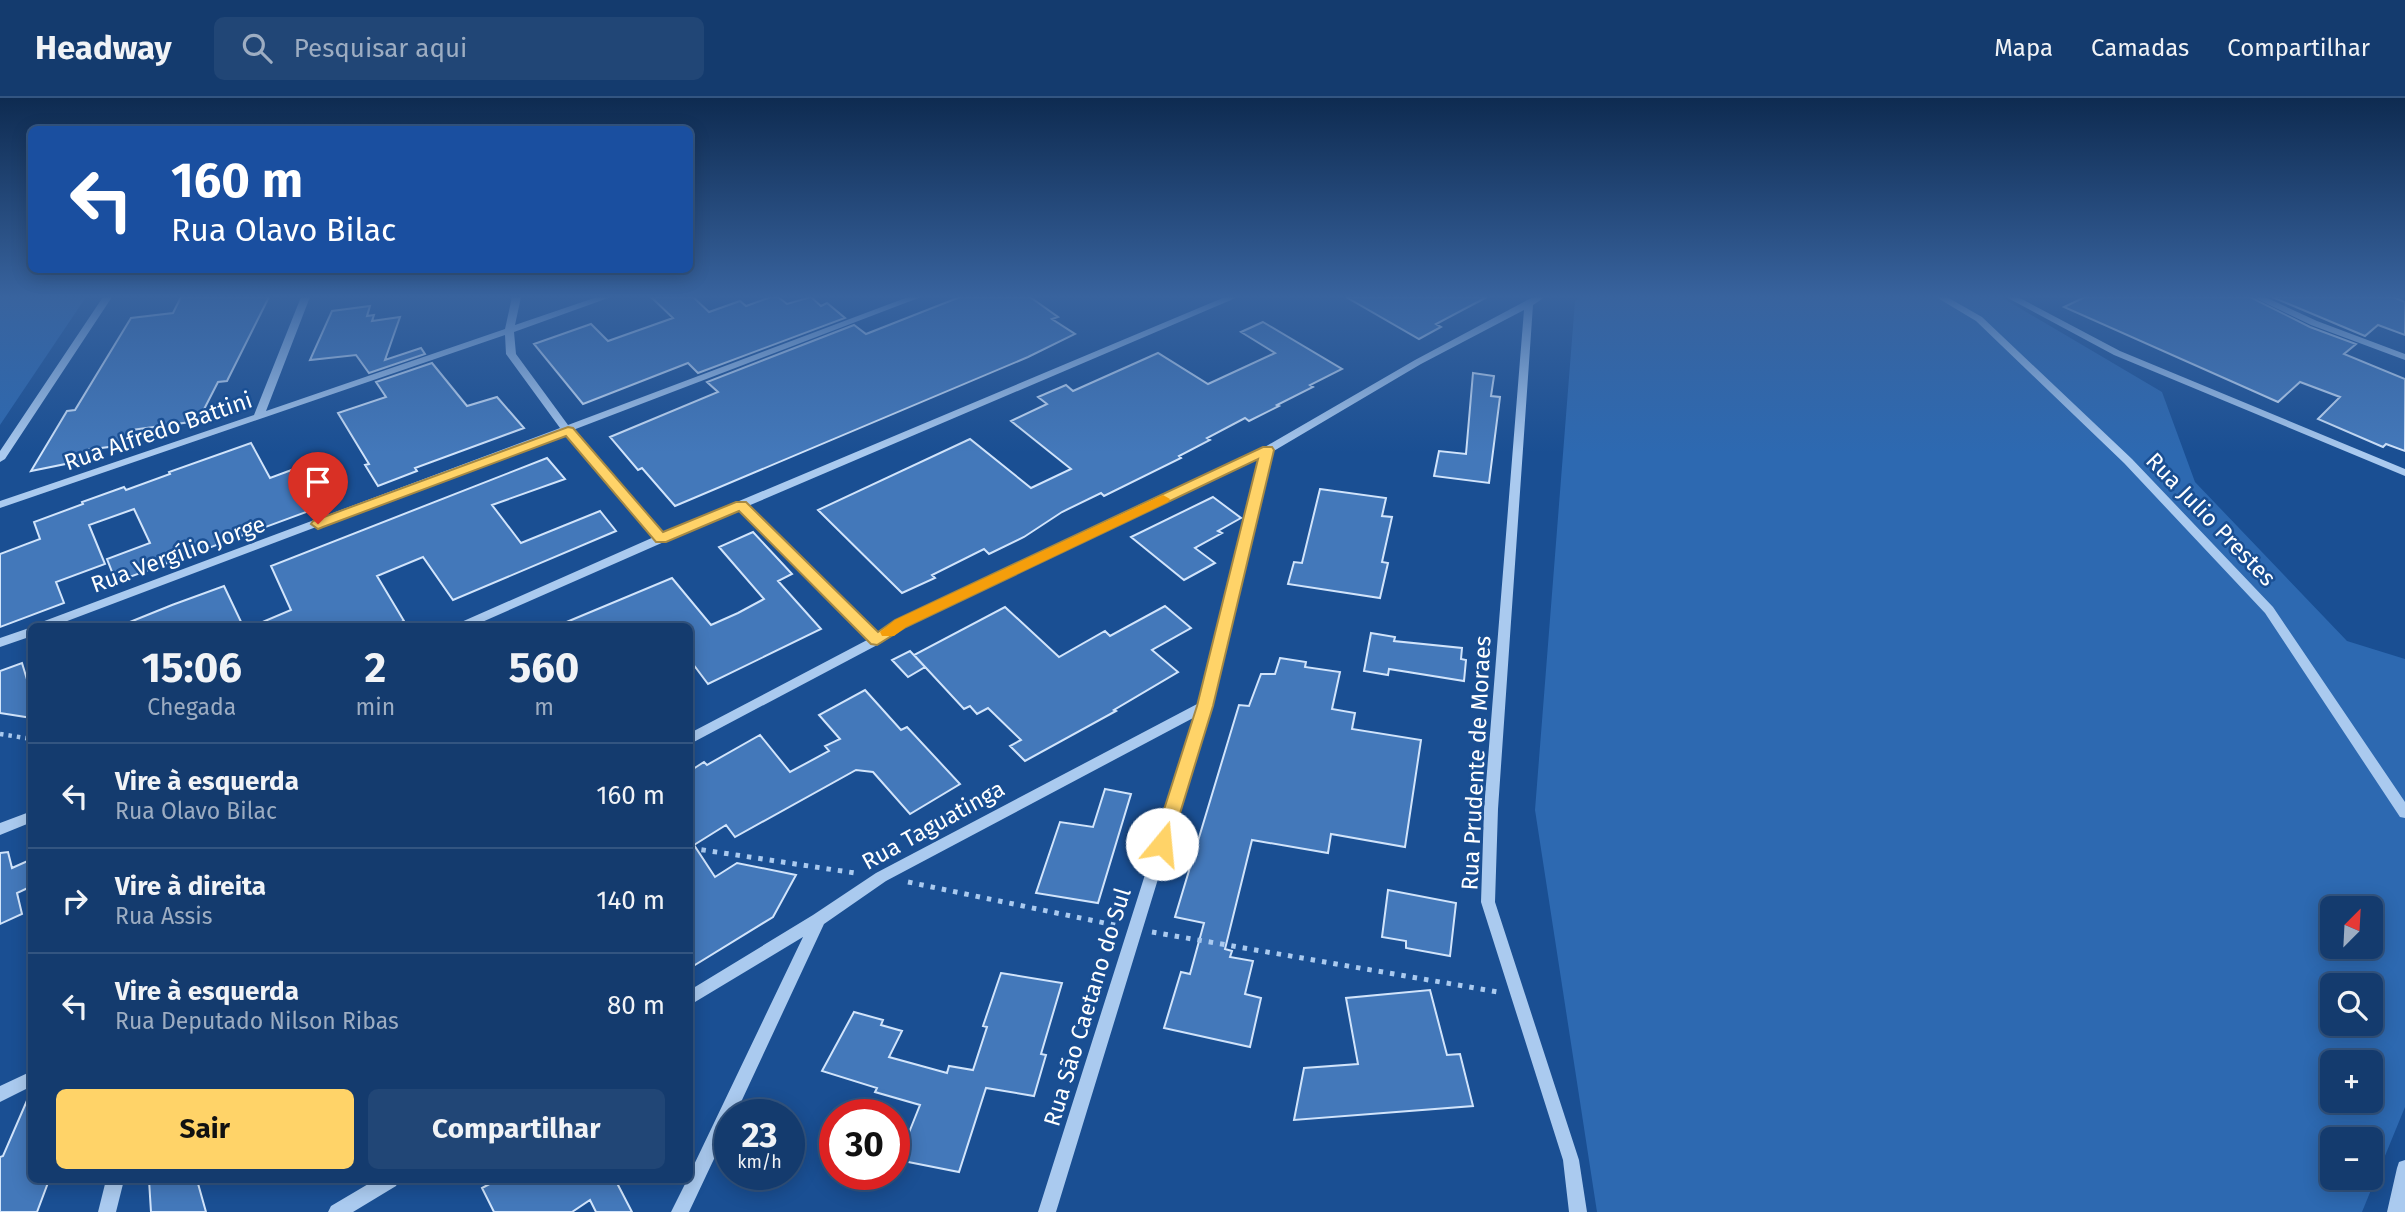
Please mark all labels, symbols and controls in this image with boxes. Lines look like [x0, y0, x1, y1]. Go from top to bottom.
search box [214, 17, 704, 80]
text: Headway [35, 28, 172, 68]
icon: search [238, 29, 276, 67]
text: Pesquisar aqui [294, 33, 467, 64]
text: Mapa [1994, 34, 2053, 62]
text: Camadas [2091, 34, 2189, 62]
text: Compartilhar [2227, 34, 2370, 62]
text: 160 m [171, 151, 303, 210]
icon: left [56, 154, 147, 245]
text: Rua Olavo Bilac [171, 211, 396, 249]
street label: Rua Alfredo Battini [60, 386, 256, 476]
street label: Rua Julio Prestes [2140, 446, 2282, 592]
pin [288, 452, 348, 524]
icon: arrive [299, 463, 337, 501]
street label: Rua Vergílio Jorge [87, 509, 269, 599]
street label: Rua Prudente de Moraes [1455, 635, 1497, 891]
text: 15:06 [142, 643, 242, 693]
text: 2 [364, 643, 386, 693]
text: 560 [509, 643, 579, 693]
text: Chegada [147, 693, 236, 721]
text: min [355, 693, 395, 721]
text: m [534, 693, 554, 721]
text: Vire à esquerda [115, 766, 299, 797]
street label: Rua Taguatinga [857, 774, 1009, 876]
icon: left [56, 777, 94, 815]
text: 160 m [596, 780, 665, 811]
text: Rua Olavo Bilac [115, 797, 277, 825]
position arrow [1125, 807, 1199, 881]
text: Vire à direita [115, 871, 266, 902]
icon: right [56, 882, 94, 920]
street label: Rua São Caetano do Sul [1037, 884, 1137, 1130]
text: 140 m [596, 885, 665, 916]
north arrow [2320, 896, 2384, 959]
map controls [2320, 896, 2383, 1190]
text: Rua Assis [115, 902, 213, 930]
button: search [2320, 973, 2383, 1036]
text: Vire à esquerda [115, 976, 299, 1007]
icon: left [56, 987, 94, 1025]
text: 80 m [607, 990, 665, 1021]
text: Rua Deputado Nilson Ribas [115, 1007, 399, 1035]
button: + [2320, 1050, 2383, 1113]
button: Sair [56, 1089, 354, 1169]
button: Compartilhar [368, 1089, 665, 1169]
speed limit sign: 30 [819, 1099, 910, 1190]
text: 23 [741, 1114, 778, 1156]
button: − [2320, 1127, 2383, 1190]
text: km/h [737, 1151, 782, 1173]

